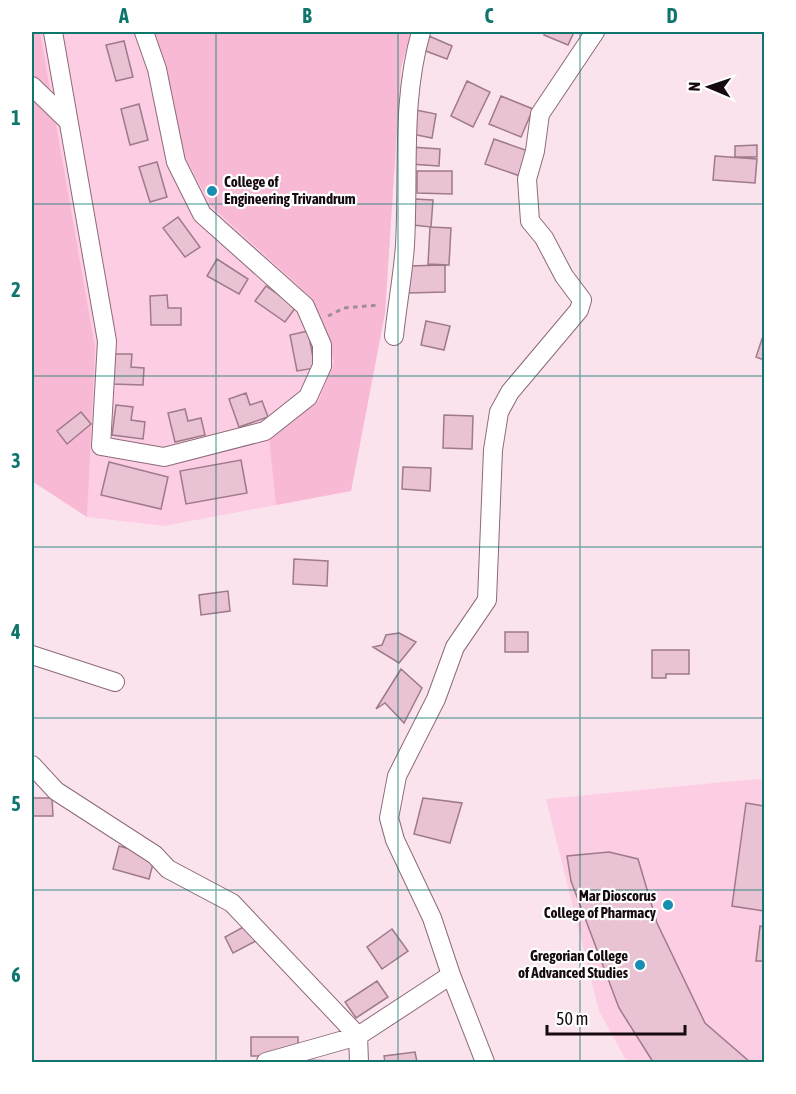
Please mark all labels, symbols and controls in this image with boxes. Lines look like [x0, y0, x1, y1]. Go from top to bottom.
text: A [118, 4, 129, 27]
text: B [302, 4, 312, 27]
text: C [485, 4, 494, 27]
text: D [666, 4, 678, 27]
north arrow [679, 57, 739, 117]
text: N [685, 81, 703, 92]
text: 1 [11, 106, 21, 129]
place label: College of Engineering Trivandrum [224, 173, 356, 207]
marker: College of Engineering Trivandrum [205, 184, 219, 198]
text: 2 [11, 278, 21, 301]
text: 3 [11, 449, 21, 472]
text: 4 [10, 620, 21, 643]
text: 5 [11, 792, 21, 815]
place label: Mar Dioscorus College of Pharmacy [544, 887, 657, 921]
marker: Mar Dioscorus College of Pharmacy [661, 898, 675, 912]
place label: Gregorian College of Advanced Studies [518, 947, 629, 981]
marker: Gregorian College of Advanced Studies [633, 958, 647, 972]
text: 6 [11, 963, 21, 986]
scale bar [547, 998, 685, 1036]
text: 50 m [556, 1008, 588, 1029]

